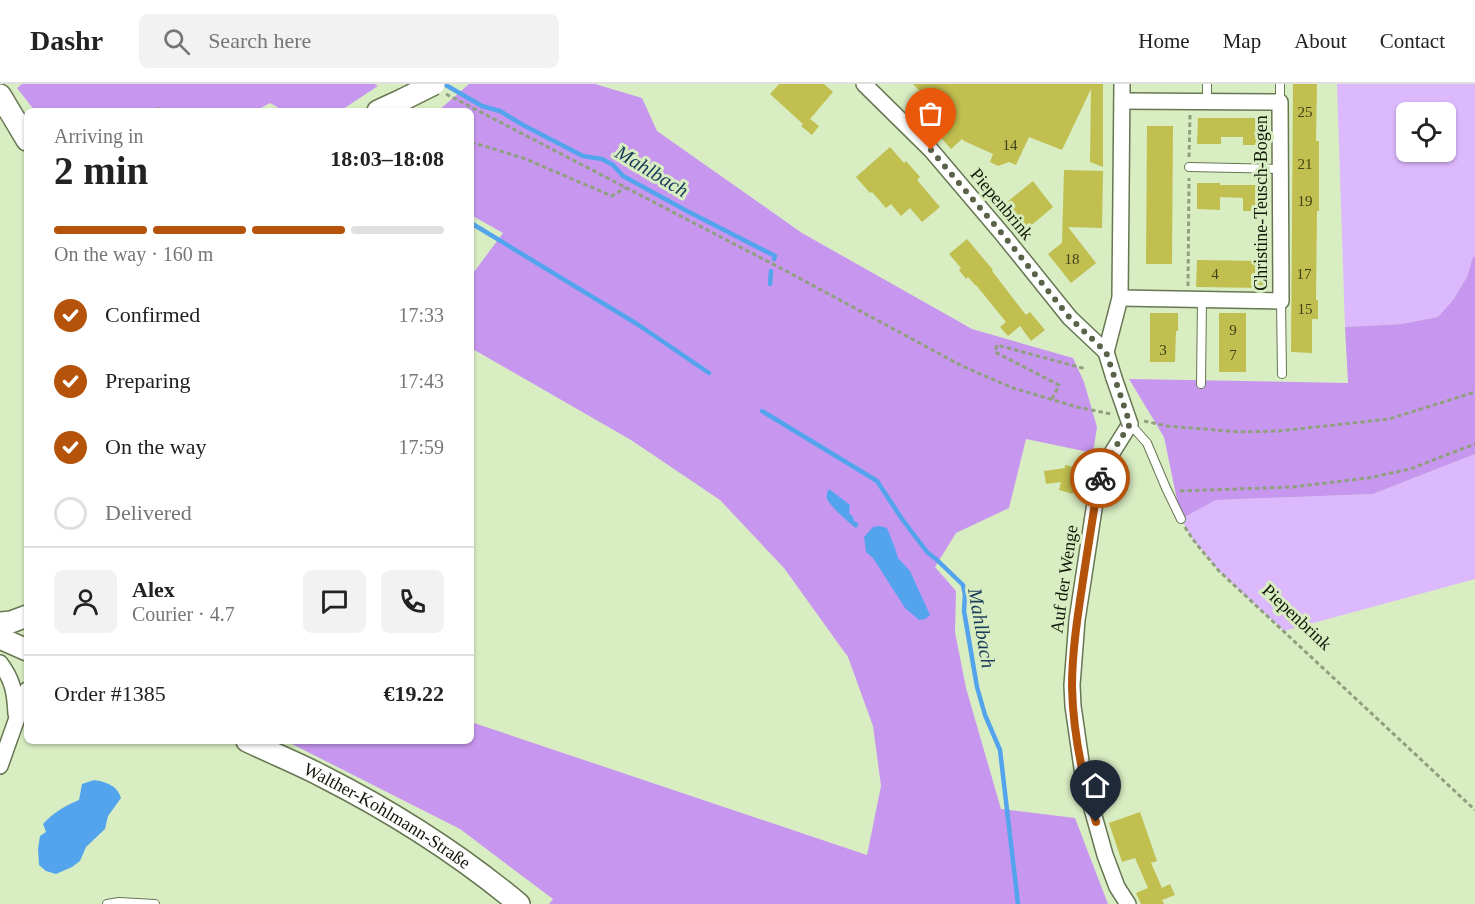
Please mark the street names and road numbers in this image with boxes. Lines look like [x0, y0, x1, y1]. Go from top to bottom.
street label: Christine-Teusch-Bogen [1251, 115, 1271, 291]
street label: Piepenbrink [966, 164, 1038, 244]
street label: Auf der Wenge [1046, 524, 1082, 634]
street label: Piepenbrink [1258, 580, 1336, 654]
street label: Walther-Kohlmann-Straße [301, 759, 474, 873]

